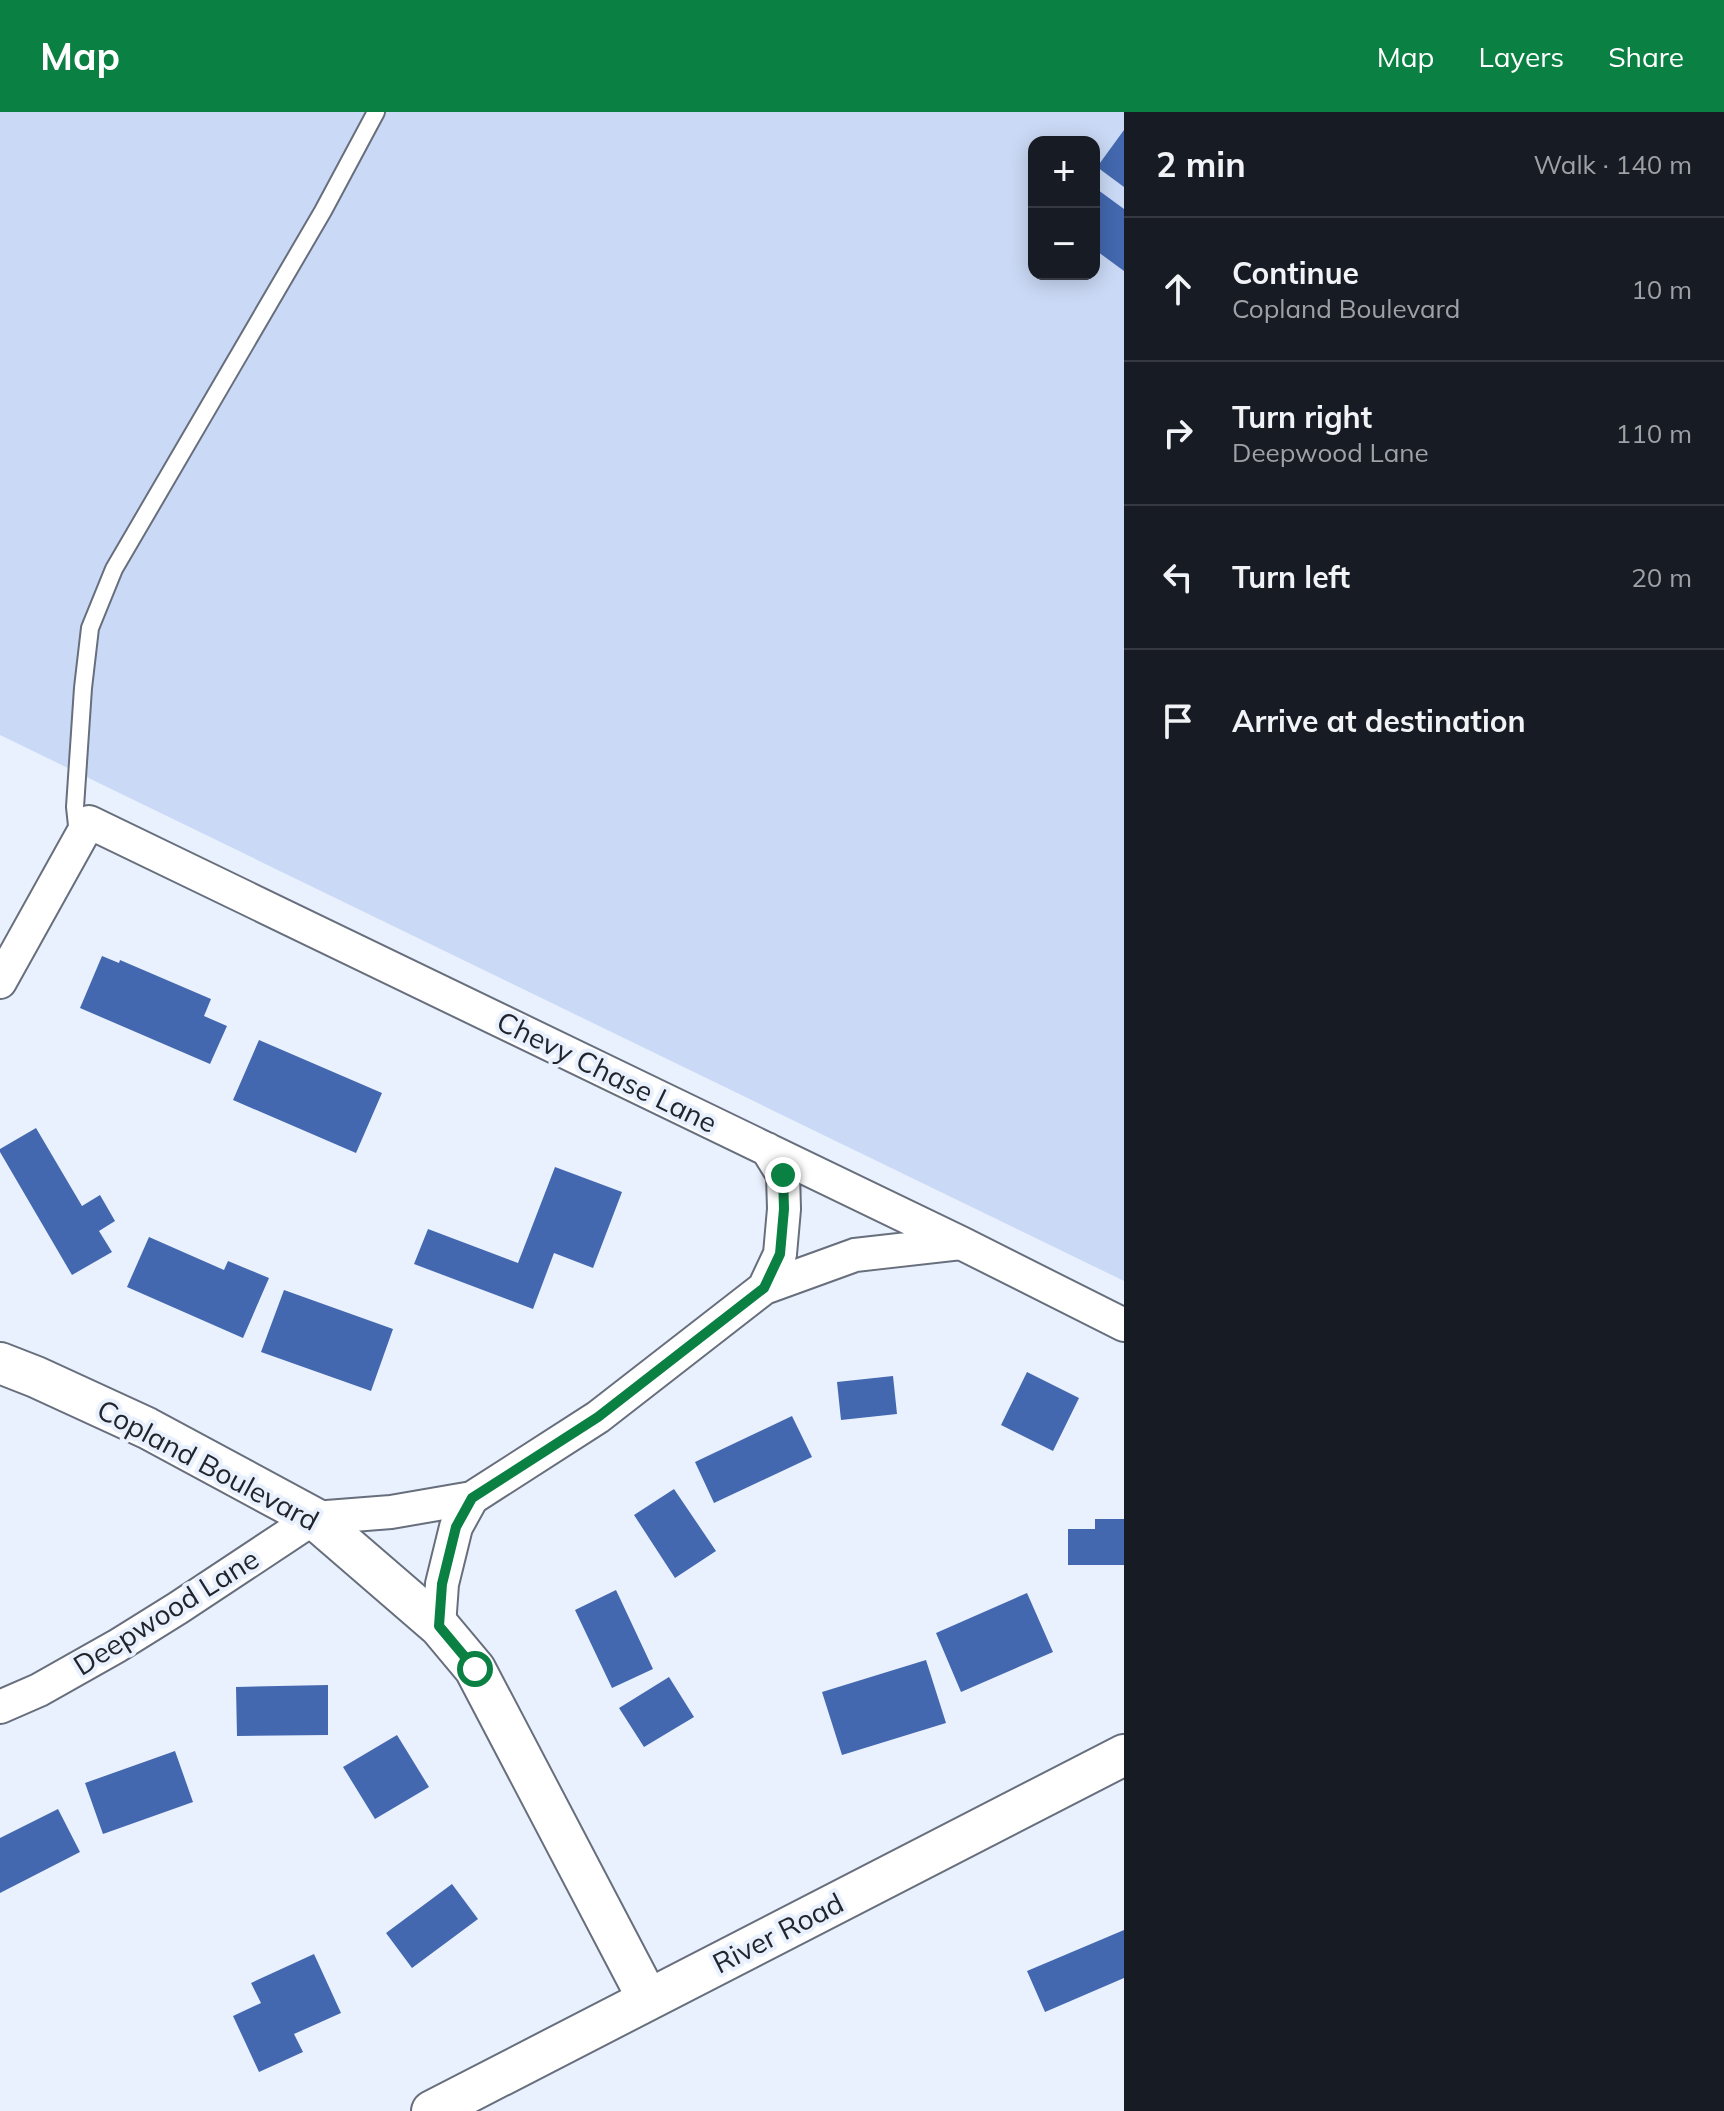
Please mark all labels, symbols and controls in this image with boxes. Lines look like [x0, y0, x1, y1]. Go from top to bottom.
text: Map [40, 32, 120, 80]
text: Map [1377, 39, 1434, 74]
text: Layers [1478, 39, 1564, 74]
text: Share [1608, 39, 1684, 74]
map controls [1028, 136, 1100, 280]
button: + [1028, 136, 1100, 208]
text: 2 min [1156, 143, 1246, 186]
text: Walk · 140 m [1533, 148, 1692, 181]
button: − [1028, 208, 1100, 280]
text: Continue [1232, 254, 1359, 292]
icon: ahead [1156, 267, 1200, 311]
text: 10 m [1631, 273, 1692, 306]
text: Copland Boulevard [1232, 292, 1460, 325]
text: Turn right [1232, 398, 1372, 436]
icon: right [1156, 411, 1200, 455]
text: 110 m [1616, 417, 1692, 450]
text: Deepwood Lane [1232, 436, 1429, 469]
icon: left [1156, 555, 1200, 599]
text: Turn left [1232, 558, 1350, 596]
text: 20 m [1631, 561, 1692, 594]
icon: arrive [1156, 699, 1200, 743]
text: Arrive at destination [1232, 702, 1526, 740]
street label: Chevy Chase Lane [491, 1003, 723, 1140]
route end [765, 1157, 801, 1193]
street label: Copland Boulevard [91, 1391, 325, 1538]
street label: Deepwood Lane [67, 1541, 265, 1683]
route start [457, 1651, 493, 1687]
street label: River Road [707, 1885, 849, 1980]

